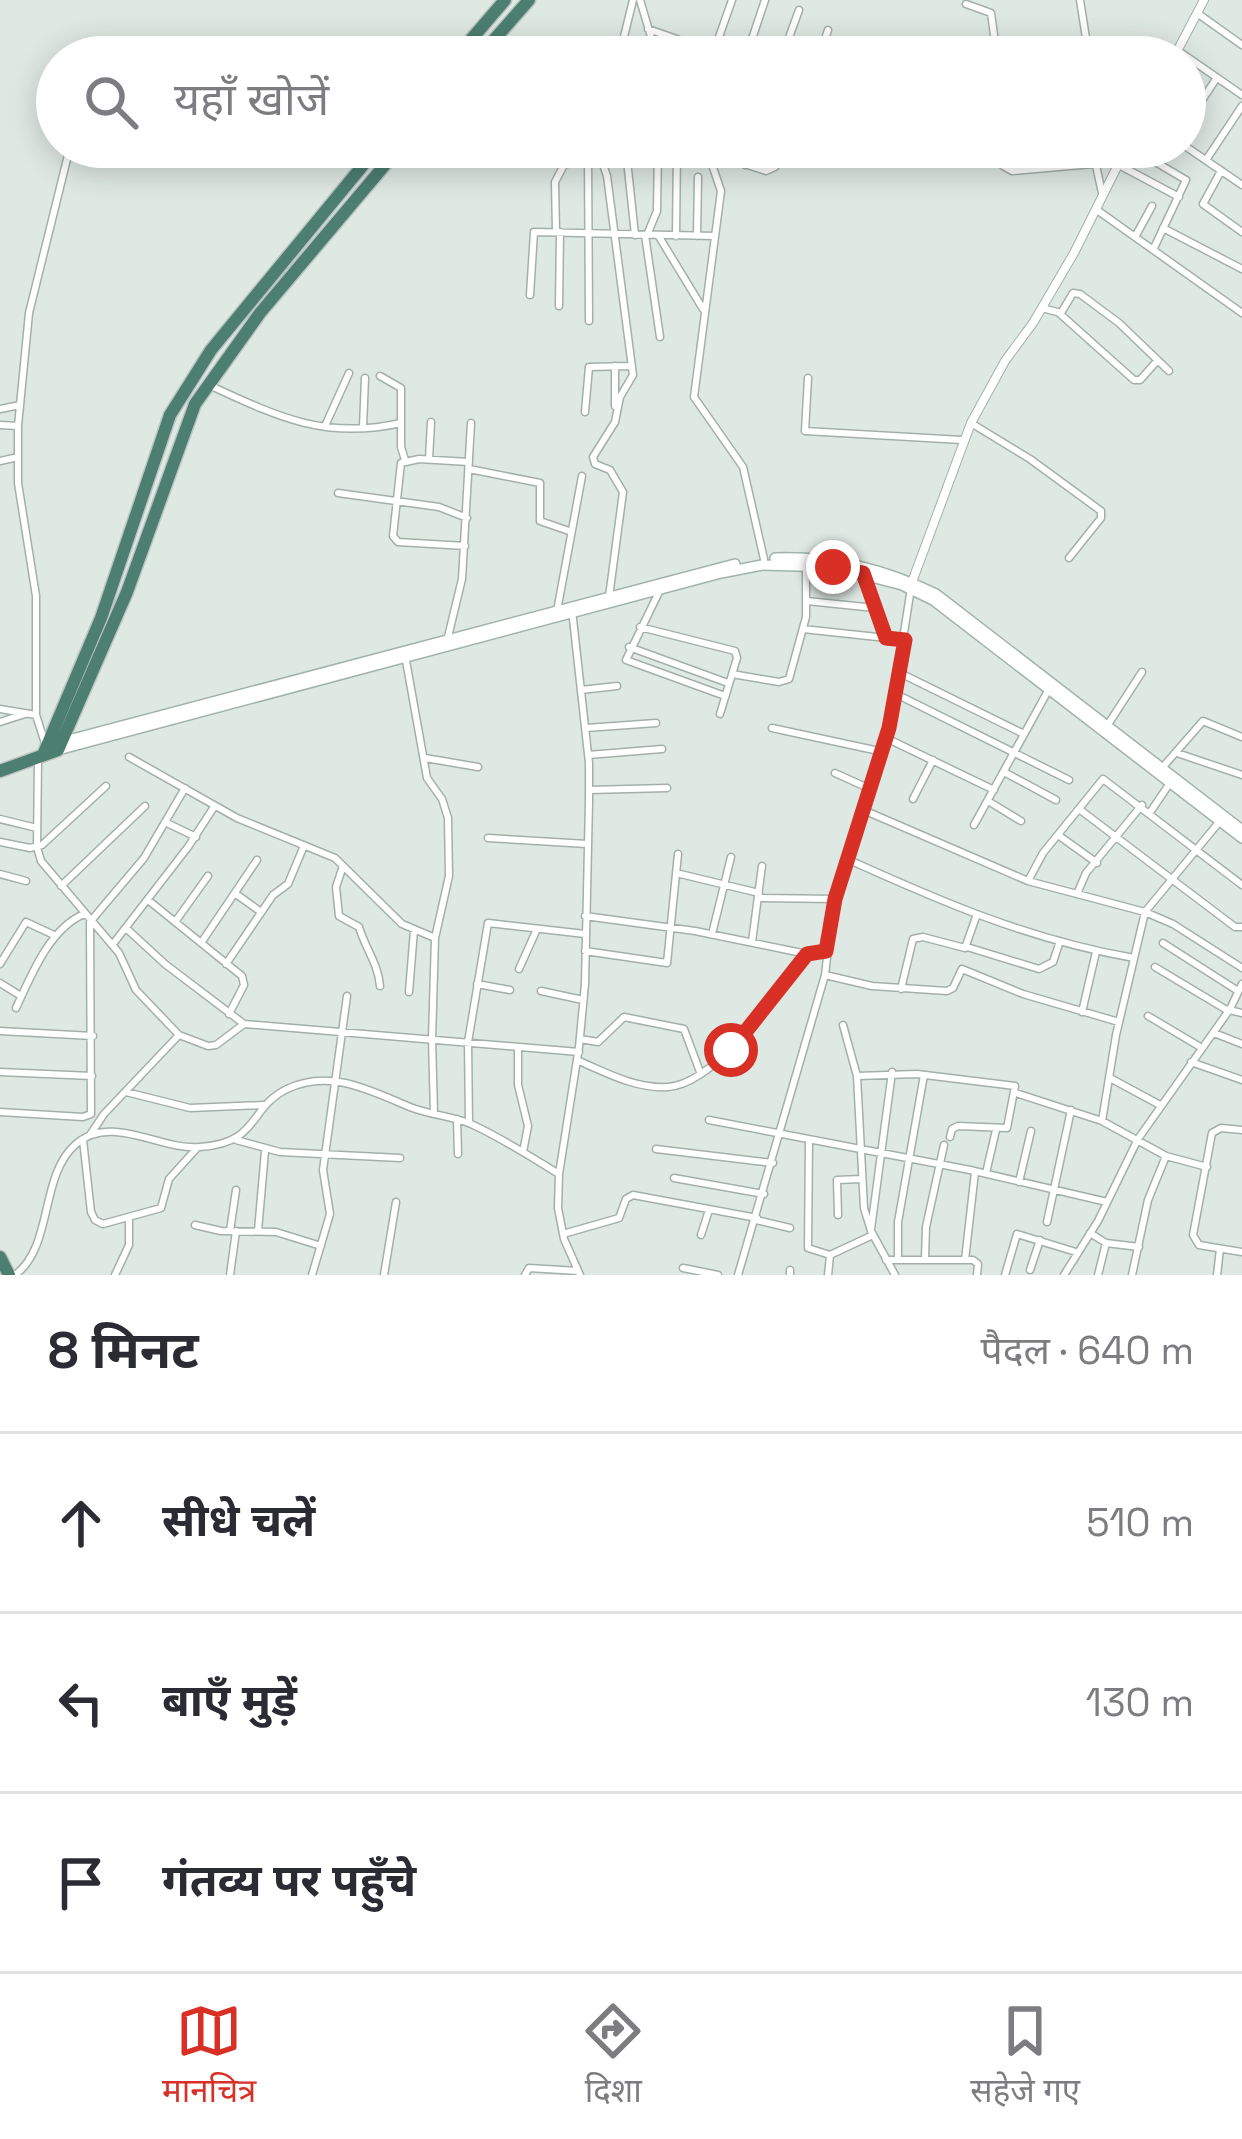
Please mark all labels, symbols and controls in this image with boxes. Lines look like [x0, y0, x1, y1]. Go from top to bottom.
search box [36, 36, 1206, 168]
icon: search [78, 69, 144, 135]
text: यहाँ खोजें [174, 71, 329, 128]
route end [806, 540, 860, 594]
route start [704, 1023, 758, 1077]
text: 8 मिनट [48, 1318, 199, 1383]
text: पैदल · 640 m [981, 1326, 1194, 1375]
icon: ahead [48, 1490, 114, 1556]
text: सीधे चलें [162, 1492, 315, 1549]
text: 510 m [1086, 1498, 1194, 1547]
icon: left [48, 1670, 114, 1736]
text: बाएँ मुड़ें [162, 1672, 297, 1729]
text: 130 m [1086, 1678, 1194, 1727]
icon: arrive [48, 1850, 114, 1916]
text: गंतव्य पर पहुँचे [162, 1852, 416, 1909]
tab: मानचित्र [162, 1998, 256, 2115]
tab: दिशा [580, 1998, 646, 2115]
tab: सहेजे गए [970, 1998, 1080, 2115]

